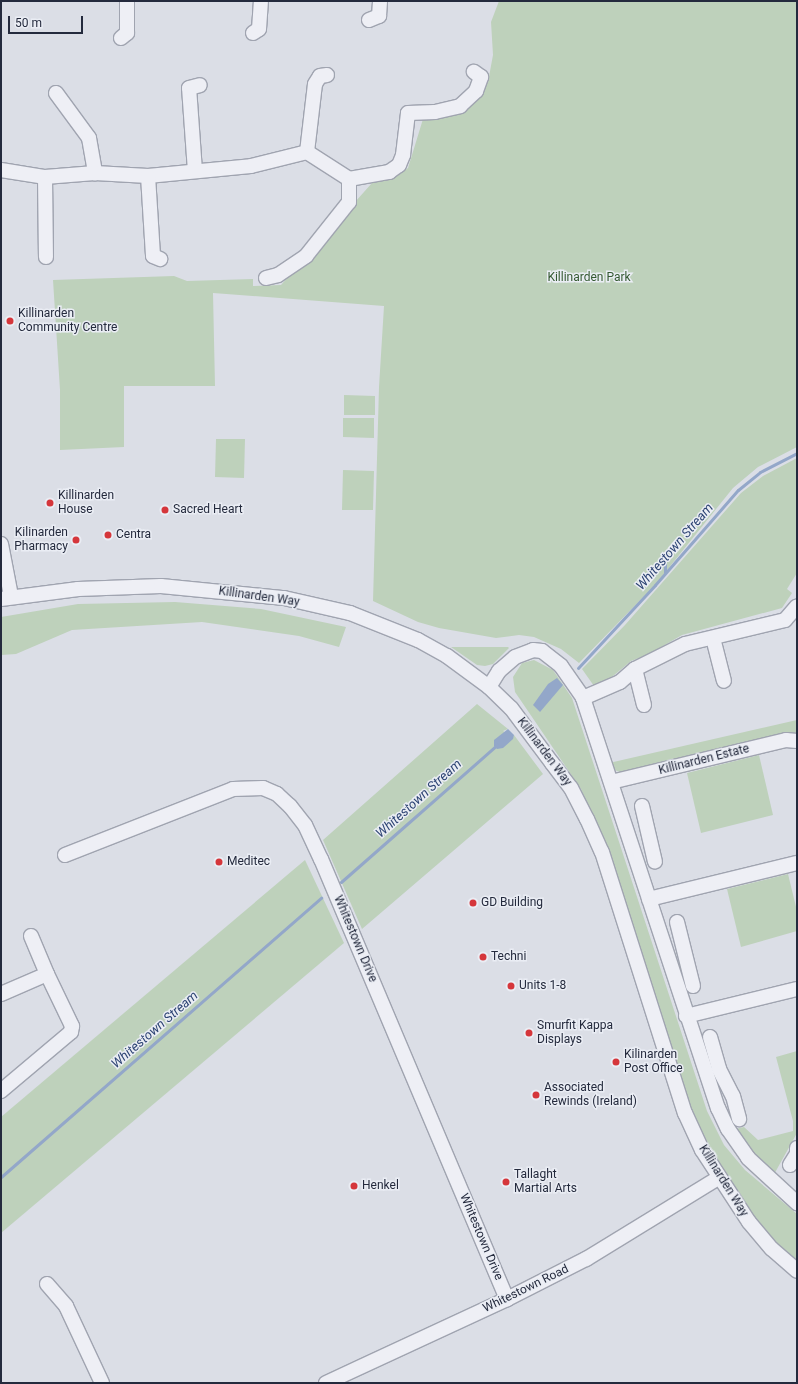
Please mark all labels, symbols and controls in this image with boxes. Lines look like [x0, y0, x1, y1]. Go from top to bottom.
scale bar [10, 8, 85, 34]
text: 50 m [15, 16, 42, 30]
park label: Killinarden Park [547, 271, 631, 285]
place label: Killinarden Community Centre [18, 307, 117, 335]
marker: Killinarden Community Centre [5, 316, 15, 326]
place label: Killinarden House [58, 489, 114, 517]
marker: Killinarden House [45, 498, 55, 508]
water label: Whitestown Stream [633, 500, 717, 594]
place label: Sacred Heart [173, 503, 243, 517]
marker: Sacred Heart [160, 505, 170, 515]
place label: Kilinarden Pharmacy [14, 526, 68, 554]
place label: Centra [116, 528, 151, 542]
marker: Centra [103, 530, 113, 540]
marker: Kilinarden Pharmacy [71, 535, 81, 545]
street label: Killinarden Way [218, 584, 300, 610]
street label: Killinarden Way [514, 715, 574, 789]
street label: Killinarden Estate [657, 742, 751, 778]
water label: Whitestown Stream [373, 756, 465, 842]
place label: Meditec [227, 855, 270, 869]
marker: Meditec [214, 857, 224, 867]
street label: Whitestown Drive [330, 893, 380, 985]
place label: GD Building [481, 896, 543, 910]
marker: GD Building [468, 898, 478, 908]
place label: Techni [491, 950, 526, 964]
marker: Techni [478, 952, 488, 962]
place label: Units 1-8 [519, 979, 566, 993]
marker: Units 1-8 [506, 981, 516, 991]
water label: Whitestown Stream [108, 988, 202, 1072]
place label: Smurfit Kappa Displays [537, 1019, 613, 1047]
marker: Smurfit Kappa Displays [524, 1028, 534, 1038]
place label: Kilinarden Post Office [624, 1048, 683, 1076]
marker: Kilinarden Post Office [611, 1057, 621, 1067]
place label: Associated Rewinds (Ireland) [544, 1081, 637, 1109]
marker: Associated Rewinds (Ireland) [531, 1090, 541, 1100]
street label: Killinarden Way [695, 1143, 751, 1219]
place label: Tallaght Martial Arts [514, 1168, 577, 1196]
marker: Tallaght Martial Arts [501, 1177, 511, 1187]
place label: Henkel [362, 1179, 399, 1193]
marker: Henkel [349, 1181, 359, 1191]
street label: Whitestown Drive [456, 1191, 506, 1283]
street label: Whitestown Road [481, 1262, 571, 1316]

